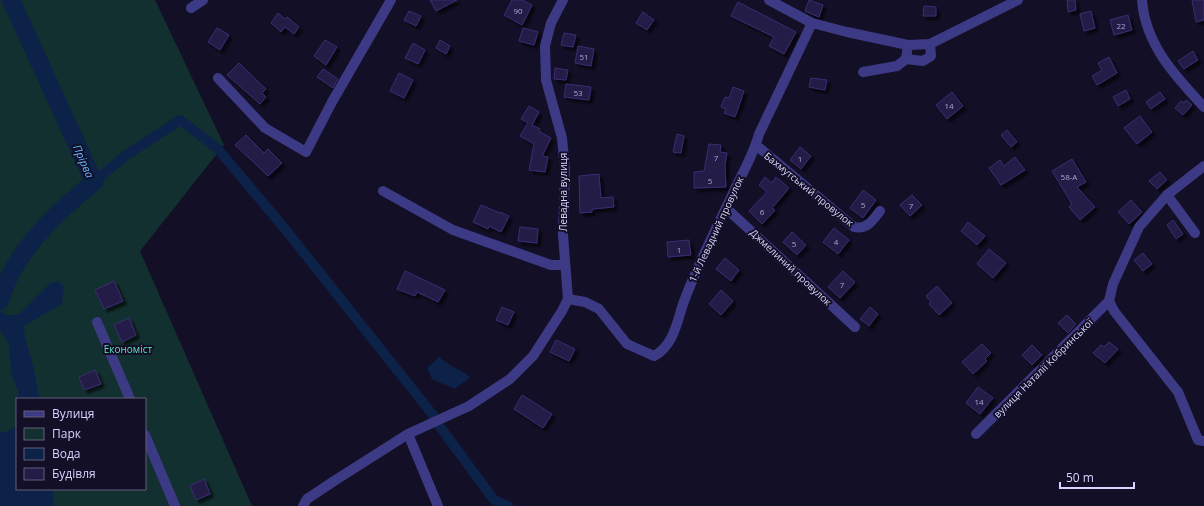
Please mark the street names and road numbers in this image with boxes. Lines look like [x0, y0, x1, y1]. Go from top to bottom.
street label: Бахмутський провулок [761, 149, 857, 230]
street label: Левадна вулиця [556, 153, 570, 231]
street label: 1-й Левадний провулок [685, 173, 747, 284]
street label: Джмелиний провулок [747, 225, 835, 309]
street label: вулиця Наталії Кобринської [990, 315, 1096, 421]

